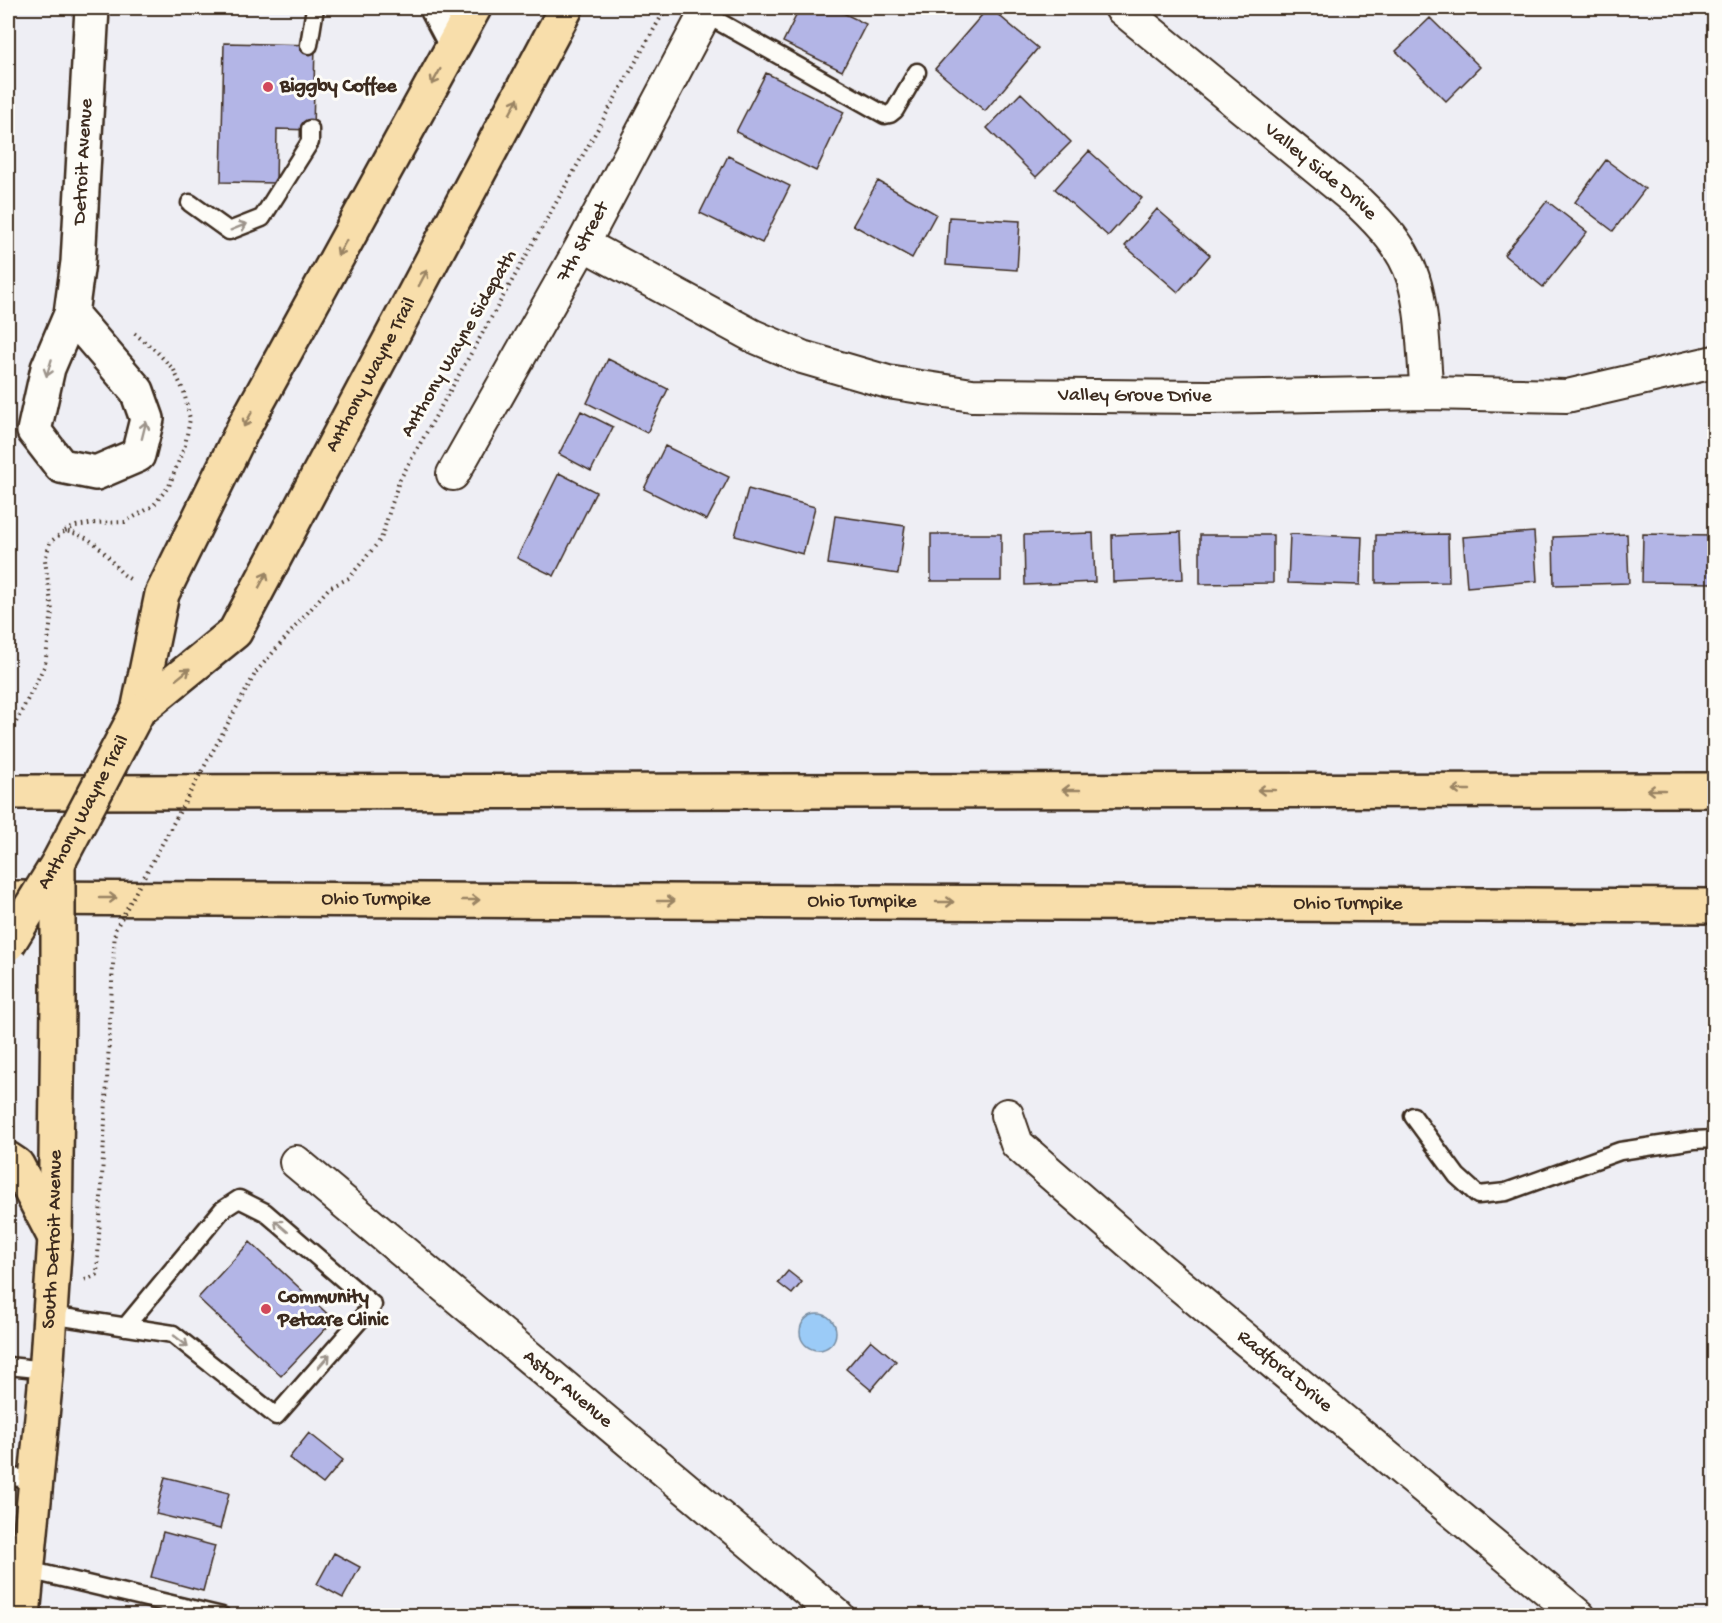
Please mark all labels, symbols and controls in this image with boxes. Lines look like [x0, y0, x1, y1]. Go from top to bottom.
one-way arrow [430, 68, 442, 85]
place label: Biggby Coffee [279, 76, 397, 99]
marker: Biggby Coffee [261, 80, 275, 94]
street label: Detroit Avenue [68, 97, 99, 227]
one-way arrow [508, 98, 520, 115]
street label: Valley Side Drive [1258, 118, 1382, 226]
street label: 7th Street [552, 197, 615, 287]
one-way arrow [229, 221, 248, 232]
one-way arrow [336, 239, 348, 256]
street label: Anthony Wayne Sidepath [397, 246, 523, 442]
one-way arrow [417, 270, 429, 287]
street label: Anthony Wayne Trail [321, 294, 422, 456]
one-way arrow [43, 358, 54, 377]
street label: Valley Grove Drive [1057, 384, 1212, 409]
one-way arrow [242, 410, 254, 427]
one-way arrow [139, 420, 151, 439]
one-way arrow [257, 572, 269, 590]
one-way arrow [175, 668, 191, 681]
street label: Anthony Wayne Trail [33, 731, 135, 894]
one-way arrow [1062, 784, 1082, 796]
one-way arrow [1257, 784, 1277, 796]
one-way arrow [1452, 784, 1472, 796]
one-way arrow [1647, 784, 1667, 796]
street label: Ohio Turnpike [321, 888, 431, 911]
street label: Ohio Turnpike [807, 890, 917, 914]
one-way arrow [97, 893, 117, 904]
street label: Ohio Turnpike [1293, 893, 1403, 916]
one-way arrow [460, 894, 480, 906]
one-way arrow [655, 895, 675, 907]
one-way arrow [934, 896, 954, 908]
street label: South Detroit Avenue [38, 1149, 68, 1330]
one-way arrow [273, 1219, 289, 1232]
place label: Community Petcare Clinic [277, 1287, 389, 1333]
marker: Community Petcare Clinic [259, 1302, 273, 1316]
street label: Radford Drive [1232, 1326, 1337, 1418]
one-way arrow [173, 1334, 189, 1347]
street label: Astor Avenue [518, 1345, 617, 1434]
one-way arrow [317, 1354, 331, 1369]

